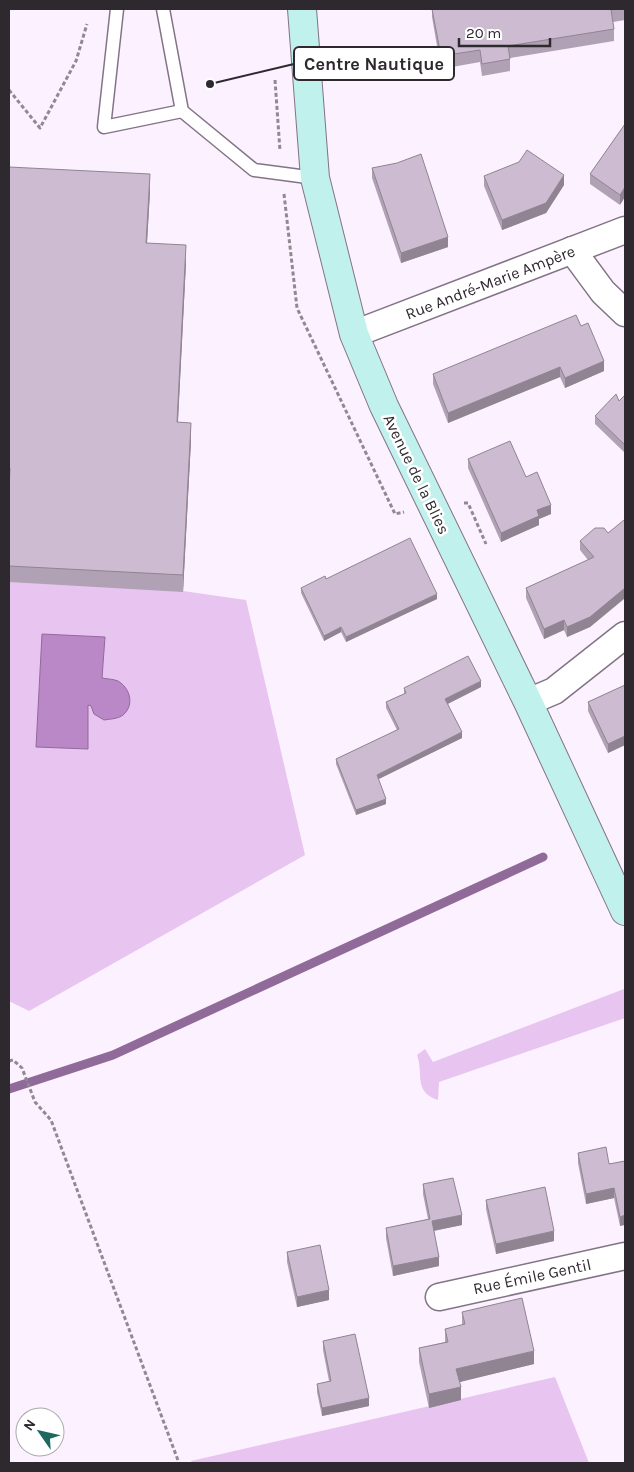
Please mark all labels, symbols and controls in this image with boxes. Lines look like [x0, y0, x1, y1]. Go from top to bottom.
scale bar [459, 15, 550, 47]
text: 20 m [466, 24, 501, 42]
callout: Centre Nautique [294, 47, 454, 80]
text: Centre Nautique [304, 53, 444, 75]
street label: Rue André-Marie Ampère [403, 241, 578, 324]
street label: Avenue de la Blies [379, 411, 454, 537]
street label: Rue Émile Gentil [471, 1255, 593, 1298]
north arrow [15, 1407, 65, 1457]
text: N [20, 1416, 39, 1434]

